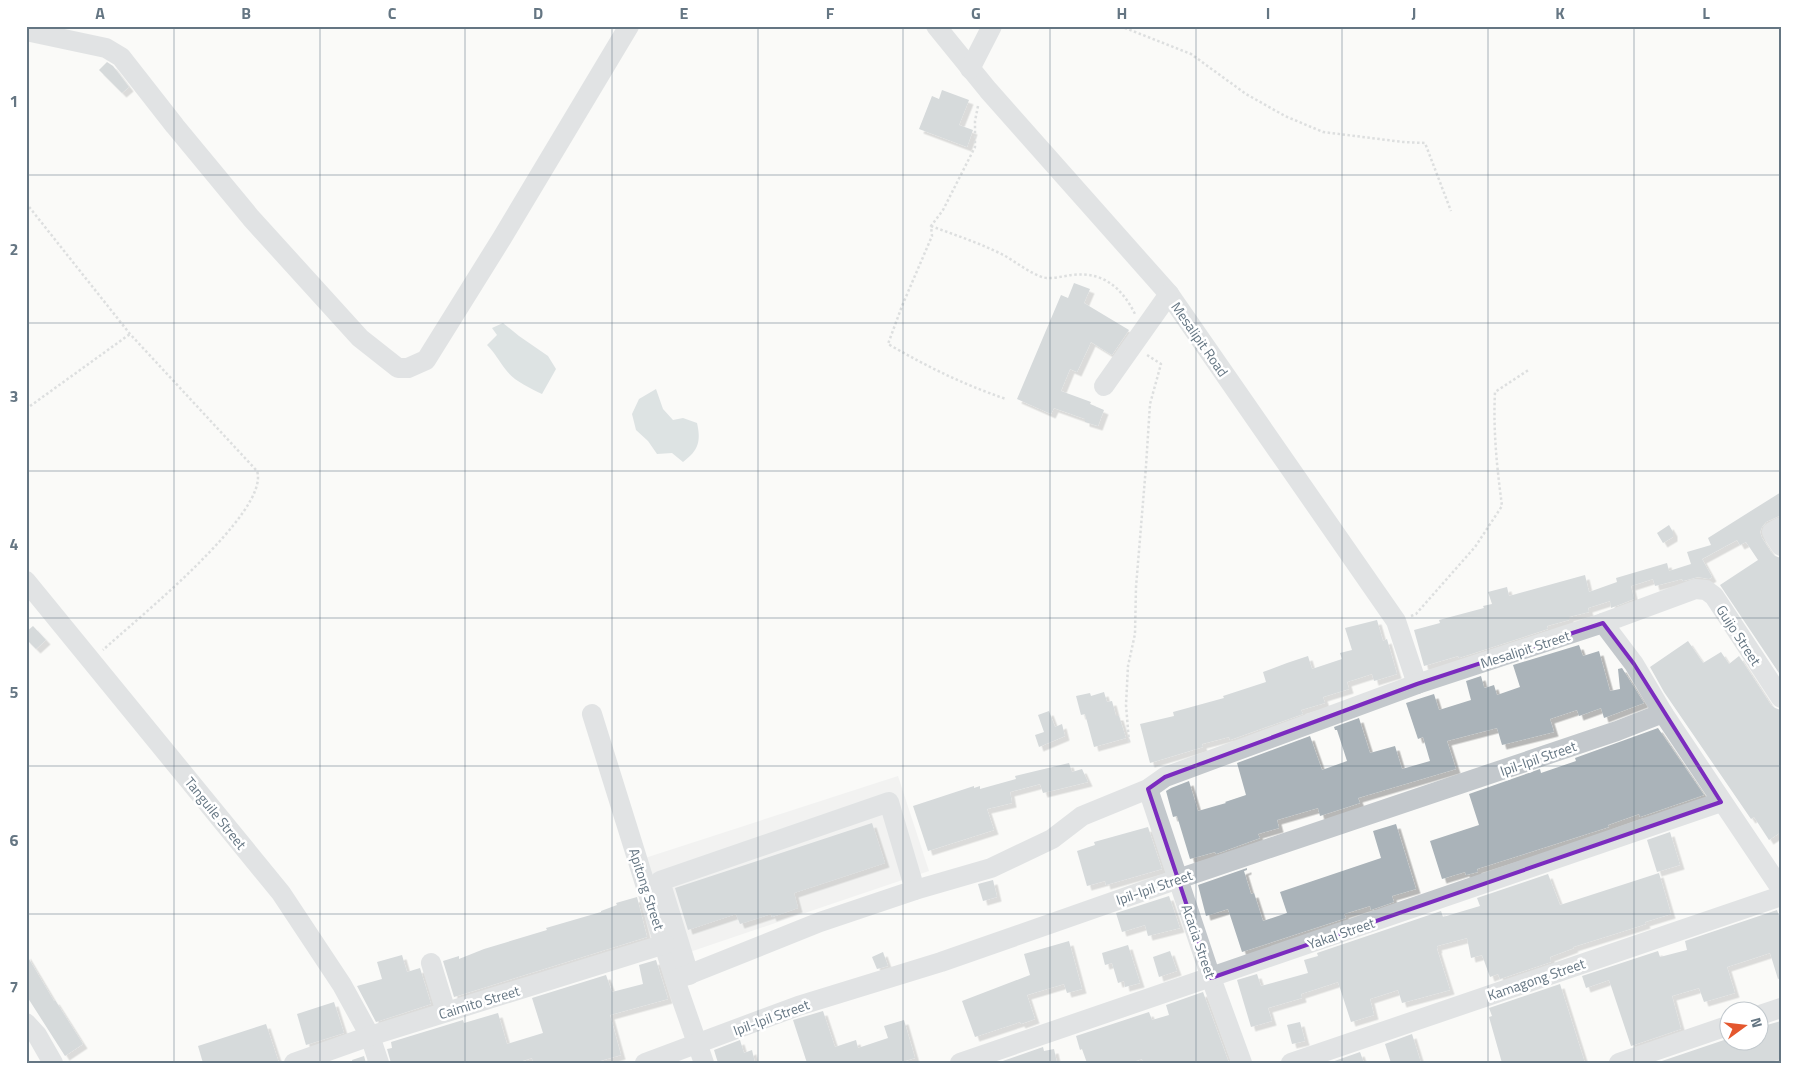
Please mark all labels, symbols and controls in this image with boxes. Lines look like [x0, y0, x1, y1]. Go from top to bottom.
text: A [95, 1, 105, 25]
text: B [241, 1, 251, 25]
text: C [388, 1, 397, 25]
text: D [533, 1, 543, 25]
text: E [680, 1, 689, 25]
text: F [826, 1, 835, 25]
text: G [971, 1, 981, 25]
text: H [1117, 1, 1127, 25]
text: I [1266, 1, 1270, 25]
text: J [1412, 1, 1416, 25]
text: K [1555, 1, 1565, 25]
text: L [1702, 1, 1710, 25]
text: 1 [10, 89, 18, 113]
text: 2 [10, 237, 18, 261]
street label: Mesalipit Road [1166, 297, 1234, 381]
text: 3 [10, 384, 18, 408]
text: 4 [10, 532, 19, 556]
street label: Guijo Street [1711, 600, 1767, 670]
street label: Mesalipit Street [1477, 625, 1573, 673]
text: 5 [10, 680, 19, 704]
street label: Ipil-Ipil Street [1497, 735, 1579, 781]
street label: Tanguile Street [180, 772, 252, 854]
text: 6 [10, 828, 19, 852]
street label: Apitong Street [624, 845, 670, 933]
street label: Ipil-Ipil Street [1113, 864, 1195, 910]
street label: Acacia Street [1177, 901, 1221, 981]
street label: Yakal Street [1305, 912, 1377, 954]
street label: Kamagong Street [1484, 952, 1588, 1006]
text: 7 [10, 975, 18, 999]
street label: Caimito Street [436, 980, 522, 1024]
street label: Ipil-Ipil Street [730, 994, 812, 1040]
north arrow [1720, 1002, 1770, 1052]
text: N [1746, 1015, 1768, 1030]

